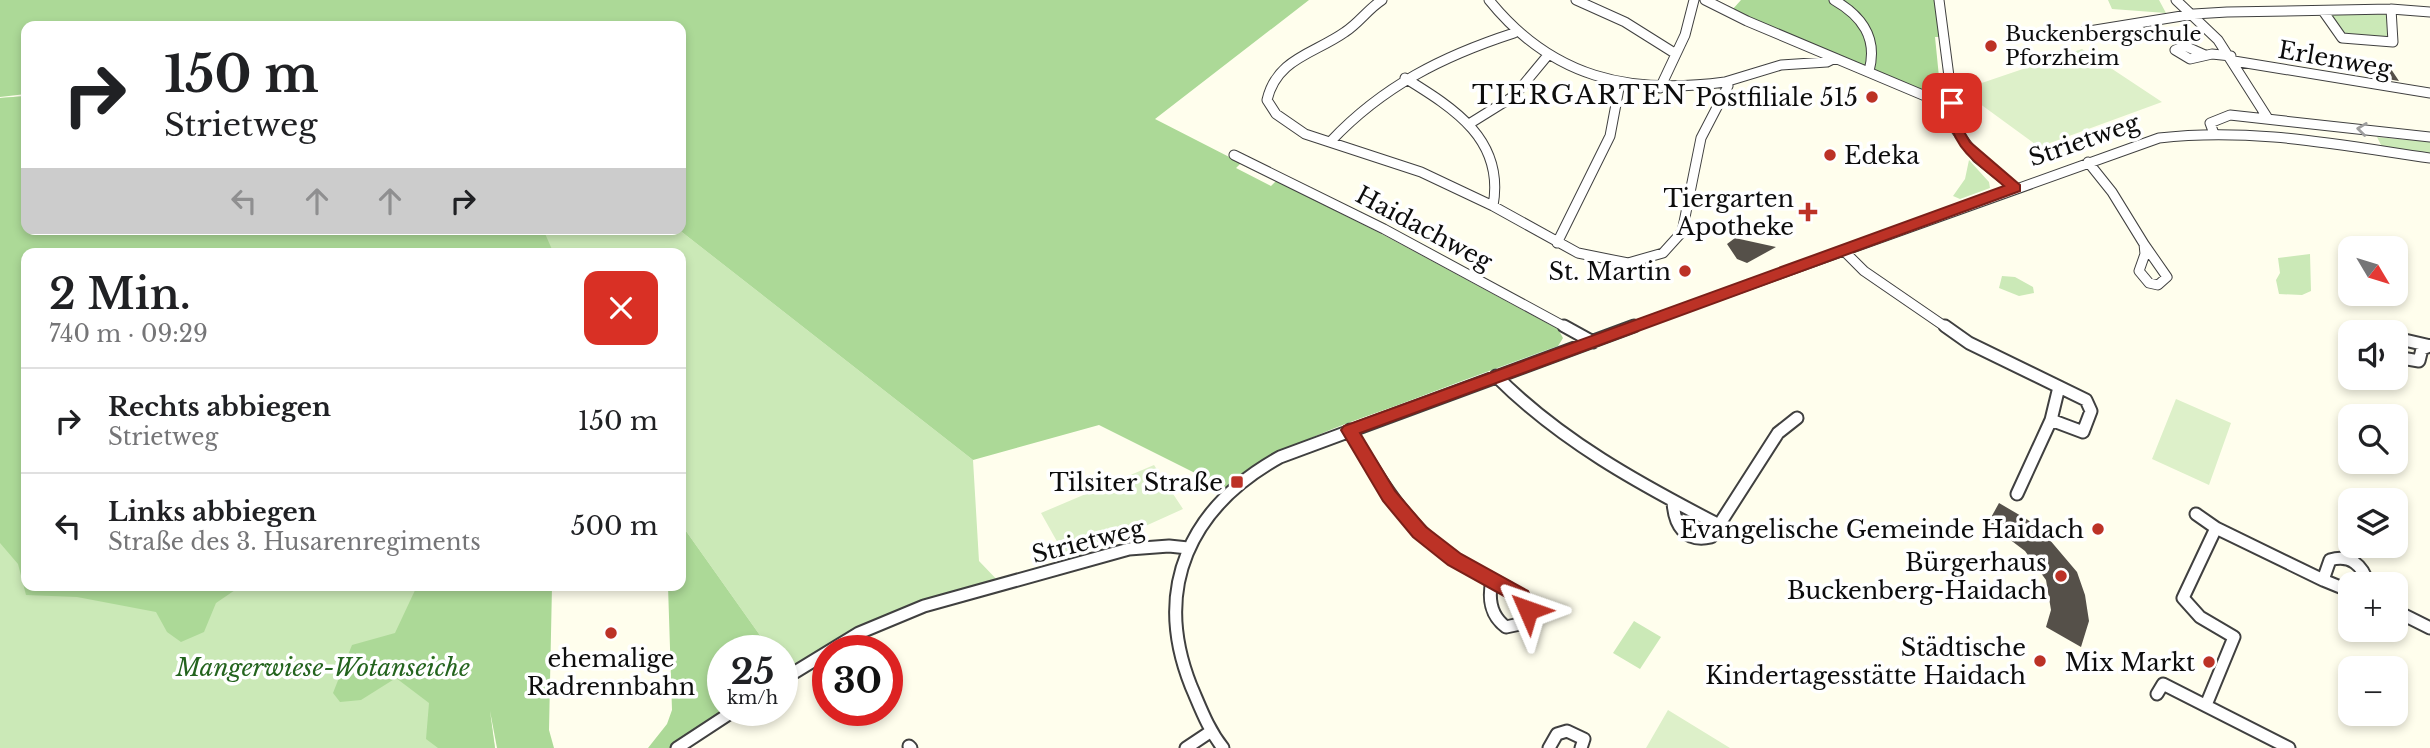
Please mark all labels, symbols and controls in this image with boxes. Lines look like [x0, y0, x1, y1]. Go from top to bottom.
place label: Buckenbergschule Pforzheim [2005, 21, 2202, 71]
street label: Erlenweg [2276, 35, 2395, 83]
marker: Buckenbergschule Pforzheim [1983, 38, 1999, 54]
text: 150 m [164, 44, 319, 105]
icon: right [49, 49, 140, 140]
pin [1922, 73, 1982, 133]
district label: TIERGARTEN [1472, 79, 1688, 111]
place label: Postfiliale 515 [1695, 83, 1858, 112]
icon: arrive [1933, 84, 1971, 122]
marker: Postfiliale 515 [1864, 89, 1880, 105]
text: Strietweg [164, 105, 317, 145]
street label: Strietweg [2025, 107, 2144, 172]
one-way arrow [2356, 122, 2368, 137]
place label: Edeka [1844, 141, 1920, 170]
marker: Edeka [1822, 147, 1838, 163]
street label: Haidachweg [1351, 180, 1498, 276]
icon: left [225, 182, 263, 220]
icon: ahead [298, 182, 336, 220]
icon: ahead [371, 182, 409, 220]
icon: right [444, 182, 482, 220]
place label: Tiergarten Apotheke [1664, 184, 1794, 241]
marker: Tiergarten Apotheke [1800, 204, 1816, 220]
north arrow [2338, 236, 2408, 306]
map controls [2338, 236, 2408, 726]
place label: St. Martin [1549, 257, 1671, 286]
marker: St. Martin [1677, 263, 1693, 279]
text: 2 Min. [49, 268, 191, 320]
button: close [584, 271, 658, 345]
text: 740 m · 09:29 [49, 320, 208, 348]
button: sound [2338, 320, 2408, 390]
text: Rechts abbiegen [108, 391, 331, 423]
icon: right [49, 402, 87, 440]
button: search [2338, 404, 2408, 474]
text: 150 m [578, 405, 658, 437]
text: Strietweg [108, 423, 218, 451]
place label: Tilsiter Straße [1050, 468, 1223, 497]
marker: Tilsiter Straße [1229, 474, 1245, 490]
button: layers [2338, 488, 2408, 558]
text: Links abbiegen [108, 496, 317, 528]
icon: left [49, 507, 87, 545]
text: 500 m [571, 510, 658, 542]
street label: Strietweg [1029, 513, 1148, 569]
place label: Evangelische Gemeinde Haidach [1680, 515, 2084, 544]
marker: Evangelische Gemeinde Haidach [2090, 521, 2106, 537]
text: Straße des 3. Husarenregiments [108, 528, 481, 556]
place label: Bürgerhaus Buckenberg-Haidach [1787, 548, 2047, 605]
marker: Bürgerhaus Buckenberg-Haidach [2053, 568, 2069, 584]
button: + [2338, 572, 2408, 642]
position arrow [1491, 573, 1565, 647]
marker: ehemalige Radrennbahn [603, 625, 619, 641]
place label: Städtische Kindertagesstätte Haidach [1705, 633, 2026, 690]
speed limit sign: 30 [812, 635, 903, 726]
place label: ehemalige Radrennbahn [527, 644, 695, 701]
place label: Mix Markt [2065, 648, 2195, 677]
text: 25 [731, 650, 774, 693]
park label: Mangerwiese-Wotanseiche [175, 653, 470, 682]
marker: Städtische Kindertagesstätte Haidach [2032, 653, 2048, 669]
marker: Mix Markt [2201, 654, 2217, 670]
button: − [2338, 656, 2408, 726]
text: km/h [727, 687, 778, 709]

